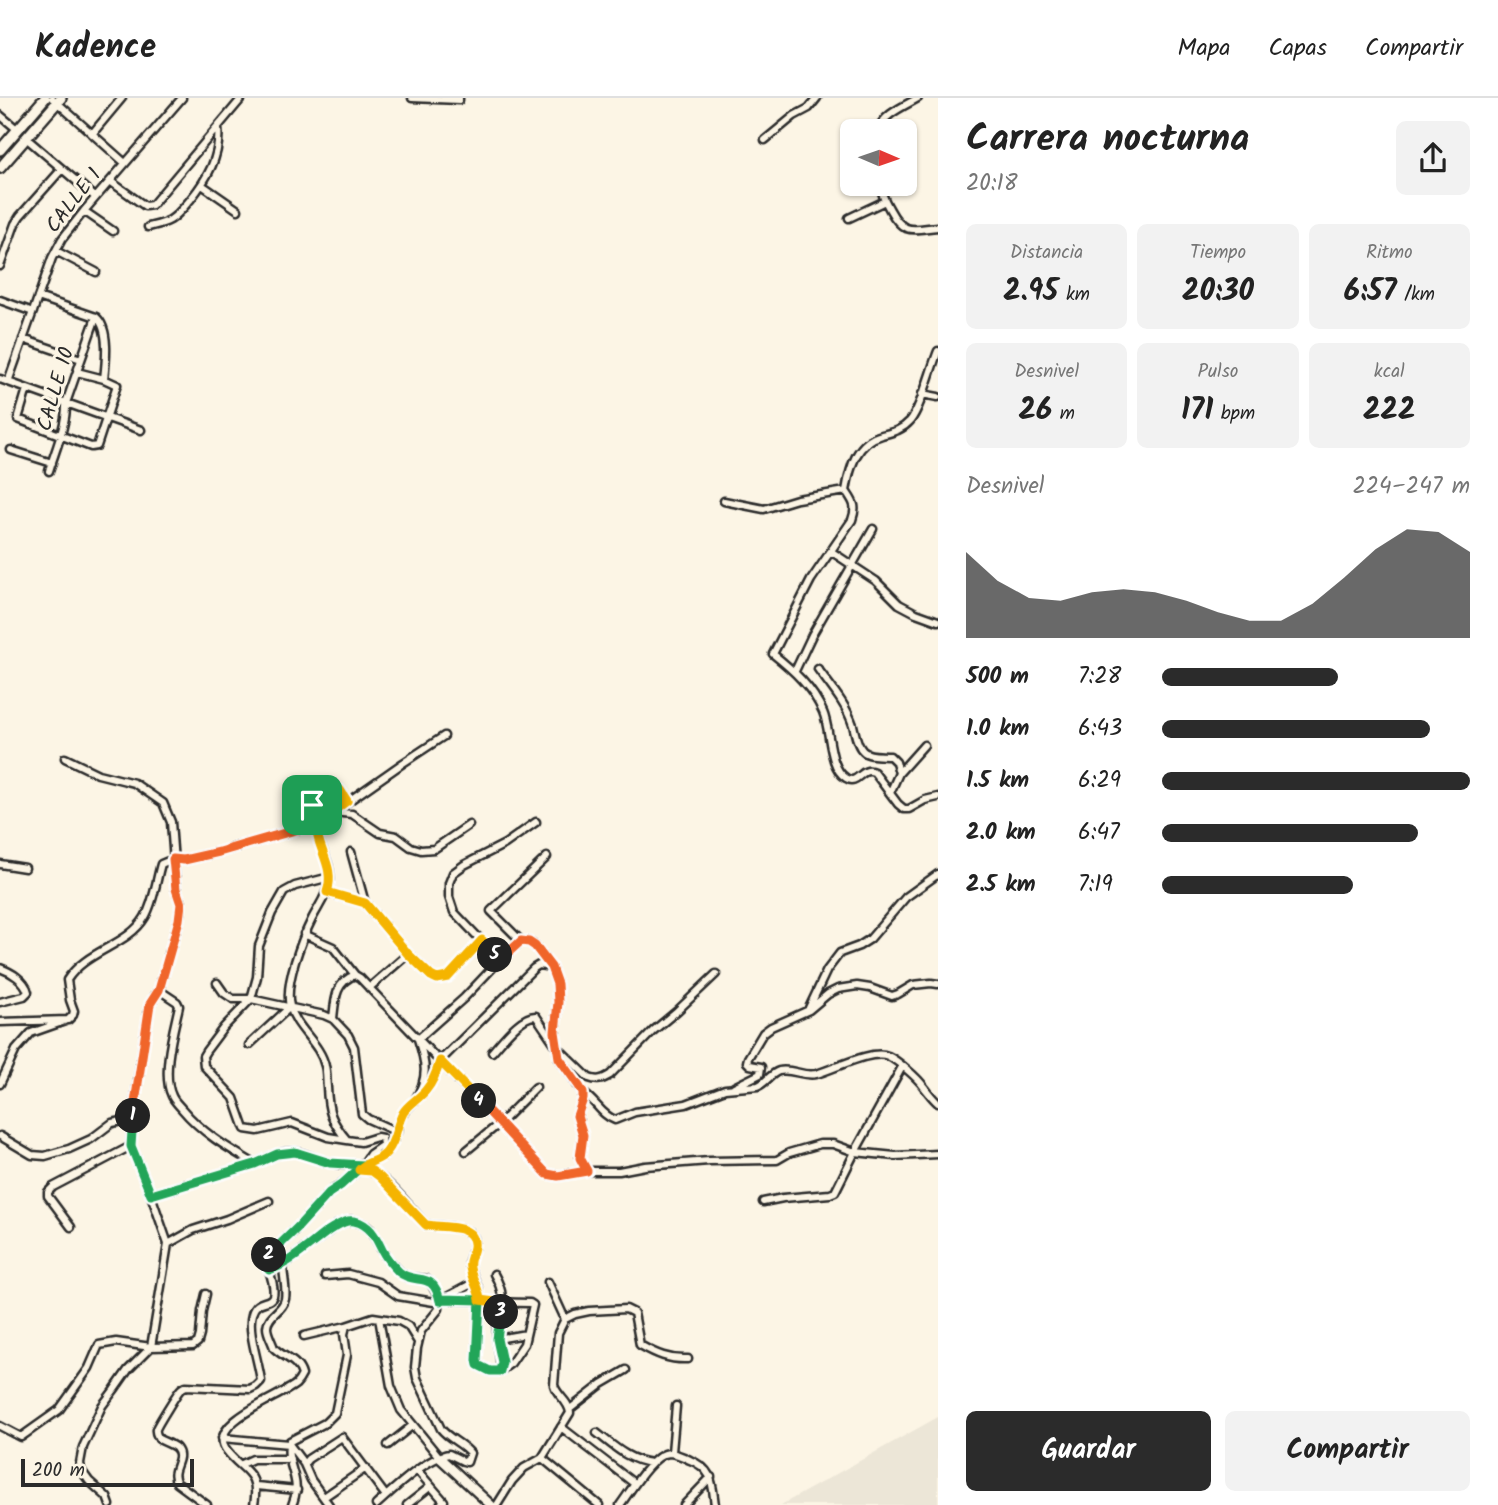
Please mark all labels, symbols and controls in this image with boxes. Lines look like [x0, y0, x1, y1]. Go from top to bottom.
text: Kadence [35, 22, 156, 75]
text: Mapa [1178, 29, 1230, 68]
text: Capas [1268, 29, 1327, 68]
text: Compartir [1365, 29, 1463, 68]
text: Carrera nocturna [966, 110, 1249, 170]
north arrow [840, 119, 917, 196]
map controls [840, 119, 917, 196]
button: share [1396, 121, 1470, 195]
street label: CALLE 1 [38, 161, 110, 241]
text: 20:18 [966, 166, 1018, 202]
text: Distancia [1010, 238, 1083, 268]
text: Tiempo [1190, 238, 1246, 268]
text: Ritmo [1366, 238, 1413, 268]
text: 2.95 [1003, 268, 1058, 316]
text: 20:30 [1182, 268, 1254, 316]
text: 6:57 [1344, 268, 1397, 316]
text: km [1058, 280, 1090, 310]
text: /km [1397, 280, 1435, 310]
street label: CALLE 10 [29, 343, 84, 435]
text: Desnivel [1014, 357, 1079, 387]
text: Pulso [1198, 357, 1238, 387]
text: kcal [1374, 357, 1405, 387]
text: 26 [1018, 387, 1052, 435]
text: 171 [1181, 387, 1213, 435]
text: 222 [1363, 387, 1416, 435]
text: m [1052, 399, 1075, 429]
text: bpm [1213, 399, 1255, 429]
text: Desnivel [966, 469, 1044, 505]
text: 224–247 m [1352, 469, 1470, 505]
text: 500 m [966, 659, 1029, 695]
text: 7:28 [1078, 659, 1121, 695]
text: 1.0 km [966, 711, 1029, 747]
text: 6:43 [1078, 711, 1122, 747]
text: 1.5 km [966, 763, 1029, 799]
text: 6:29 [1078, 763, 1121, 799]
pin [282, 775, 342, 835]
icon: arrive [293, 786, 331, 824]
text: 2.0 km [966, 815, 1036, 851]
text: 6:47 [1078, 815, 1120, 851]
text: 2.5 km [966, 867, 1036, 903]
text: 7:19 [1078, 867, 1113, 903]
pin: 5 [477, 938, 512, 972]
text: 5 [490, 939, 499, 969]
pin: 4 [462, 1084, 496, 1118]
text: 4 [473, 1085, 484, 1115]
pin: 1 [116, 1098, 150, 1134]
text: 1 [130, 1100, 135, 1130]
pin: 2 [252, 1238, 286, 1272]
text: 2 [263, 1239, 274, 1269]
pin: 3 [484, 1294, 518, 1330]
text: 3 [495, 1296, 506, 1326]
button: Guardar [966, 1411, 1211, 1491]
button: Compartir [1225, 1411, 1470, 1491]
scale bar [21, 1456, 194, 1488]
text: 200 m [32, 1456, 85, 1486]

